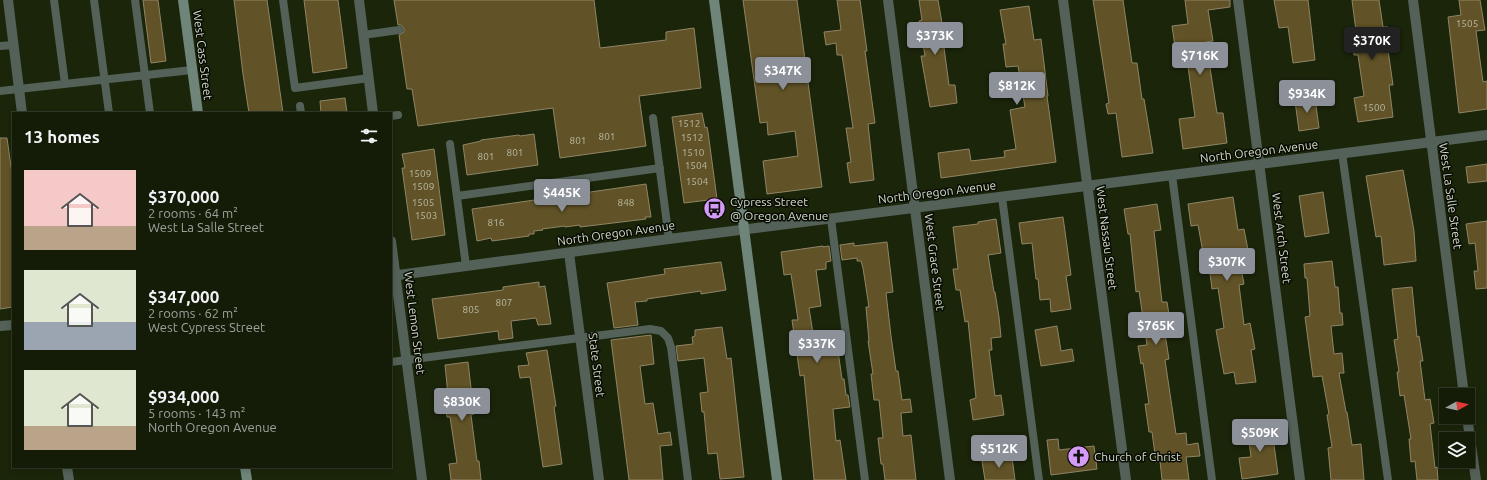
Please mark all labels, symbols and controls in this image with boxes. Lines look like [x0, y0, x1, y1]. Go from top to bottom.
street label: West Cass Street [191, 9, 215, 101]
house number: 1505 [1456, 18, 1478, 29]
pin: $373K [907, 22, 963, 56]
pin: $370K [1344, 27, 1400, 61]
text: $373K [916, 28, 954, 42]
text: $370K [1353, 33, 1391, 47]
pin: $716K [1172, 42, 1228, 76]
text: $716K [1181, 48, 1219, 62]
pin: $347K [755, 57, 811, 91]
text: $347K [764, 63, 802, 77]
pin: $812K [989, 72, 1045, 106]
text: $812K [998, 78, 1036, 92]
pin: $934K [1279, 80, 1335, 114]
text: $934K [1288, 86, 1326, 100]
house number: 1500 [1363, 102, 1386, 113]
house number: 1512 [678, 118, 700, 129]
icon: filters [358, 125, 380, 147]
text: 13 homes [24, 127, 100, 146]
house number: 801 [599, 131, 615, 142]
house number: 1512 [681, 132, 703, 143]
house number: 801 [570, 135, 586, 146]
street label: North Oregon Avenue [1199, 137, 1319, 165]
street label: West La Salle Street [1437, 142, 1465, 250]
house number: 801 [507, 147, 523, 158]
house number: 1510 [682, 147, 705, 158]
house number: 801 [478, 151, 494, 162]
house number: 1504 [685, 160, 708, 171]
house number: 1509 [409, 168, 431, 179]
house number: 1504 [686, 176, 709, 187]
street label: North Oregon Avenue [877, 178, 997, 206]
pin: $445K [534, 179, 590, 213]
house number: 1509 [412, 181, 434, 192]
text: $445K [543, 185, 581, 199]
street label: West Nassau Street [1094, 185, 1120, 291]
icon: home [56, 186, 104, 234]
text: $370,000 [148, 187, 219, 206]
street label: West Arch Street [1270, 192, 1294, 284]
bus stop icon: Cypress Street @ Oregon Avenue [701, 195, 727, 221]
place label: Cypress Street @ Oregon Avenue [730, 195, 829, 222]
house number: 1505 [412, 197, 434, 208]
house number: 848 [618, 197, 635, 208]
text: 2 rooms · 64 m² [148, 206, 238, 220]
house number: 1503 [415, 210, 437, 221]
street label: West Grace Street [923, 213, 947, 311]
house number: 816 [488, 217, 505, 228]
street label: North Oregon Avenue [556, 218, 676, 248]
text: West La Salle Street [148, 220, 264, 234]
pin: $307K [1199, 248, 1255, 282]
text: $307K [1208, 254, 1246, 268]
street label: West Lemon Street [402, 271, 428, 375]
icon: home [56, 286, 104, 334]
text: $347,000 [148, 287, 219, 306]
house number: 807 [496, 297, 512, 308]
house number: 805 [463, 304, 479, 315]
text: 2 rooms · 62 m² [148, 306, 238, 320]
pin: $765K [1128, 312, 1184, 346]
text: $765K [1137, 318, 1175, 332]
text: West Cypress Street [148, 320, 265, 334]
pin: $337K [789, 330, 845, 364]
street label: State Street [587, 332, 607, 398]
text: $337K [798, 336, 836, 350]
icon: home [56, 386, 104, 434]
text: $934,000 [148, 387, 219, 406]
pin: $830K [434, 388, 490, 422]
north arrow [1439, 388, 1475, 424]
map controls [1439, 388, 1475, 468]
text: $830K [443, 394, 481, 408]
text: 5 rooms · 143 m² [148, 406, 245, 420]
pin: $509K [1232, 419, 1288, 453]
text: North Oregon Avenue [148, 420, 277, 434]
text: $509K [1241, 425, 1279, 439]
button: layers [1439, 432, 1475, 468]
pin: $512K [971, 435, 1027, 469]
text: $512K [980, 441, 1018, 455]
church icon: Church of Christ [1065, 443, 1091, 469]
place label: Church of Christ [1094, 450, 1181, 463]

